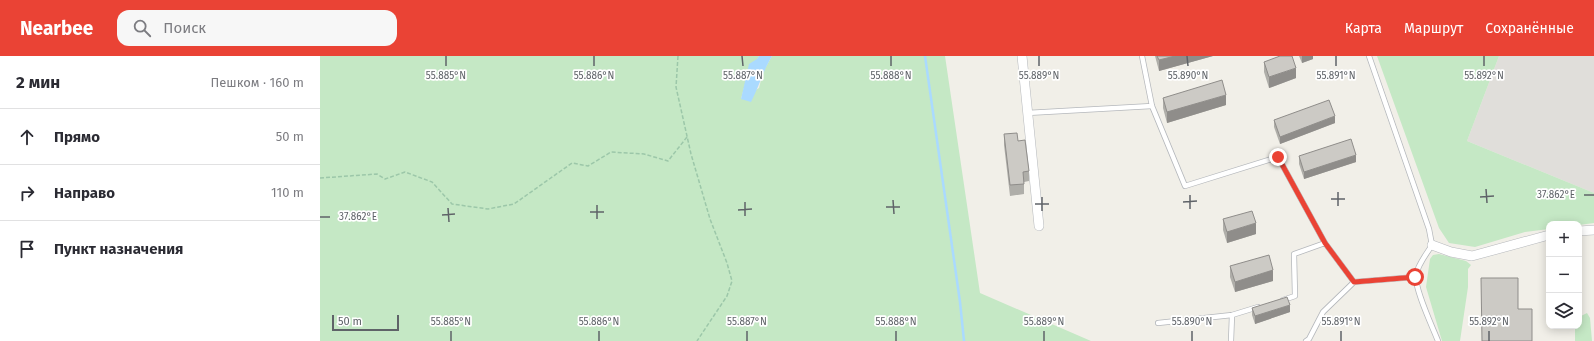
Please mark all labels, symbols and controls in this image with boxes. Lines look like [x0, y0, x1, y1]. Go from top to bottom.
search box [117, 10, 397, 46]
text: Nearbee [20, 17, 93, 40]
icon: search [131, 17, 153, 39]
text: Поиск [163, 19, 206, 37]
text: Карта [1345, 20, 1382, 37]
text: Маршрут [1404, 20, 1463, 37]
text: Сохранённые [1485, 20, 1574, 37]
text: 55.885°N [426, 70, 466, 82]
text: 55.886°N [574, 70, 614, 82]
text: 55.887°N [723, 70, 763, 82]
text: 55.888°N [871, 70, 911, 82]
text: 55.889°N [1019, 70, 1059, 82]
text: 55.890°N [1168, 70, 1208, 82]
text: 55.891°N [1316, 70, 1356, 82]
text: 55.892°N [1464, 70, 1504, 82]
text: 2 мин [16, 72, 60, 93]
text: Пешком · 160 m [210, 75, 304, 90]
icon: ahead [16, 126, 38, 148]
text: Прямо [54, 128, 100, 146]
text: 50 m [276, 129, 304, 144]
route end [1269, 148, 1287, 166]
icon: right [16, 182, 38, 204]
text: Направо [54, 184, 115, 202]
text: 110 m [271, 185, 304, 200]
text: 37.862°E [1537, 189, 1575, 201]
text: 37.862°E [339, 211, 377, 223]
map controls [1546, 221, 1582, 329]
button: + [1546, 221, 1582, 257]
icon: arrive [16, 238, 38, 260]
text: Пункт назначения [54, 240, 183, 258]
button: − [1546, 257, 1582, 293]
route start [1406, 268, 1424, 286]
button: layers [1546, 293, 1582, 329]
scale bar [332, 313, 399, 332]
text: 50 m [338, 315, 362, 328]
text: 55.885°N [431, 316, 471, 328]
text: 55.886°N [579, 316, 619, 328]
text: 55.887°N [727, 316, 767, 328]
text: 55.888°N [876, 316, 916, 328]
text: 55.889°N [1024, 316, 1064, 328]
text: 55.890°N [1172, 316, 1212, 328]
text: 55.891°N [1321, 316, 1361, 328]
text: 55.892°N [1469, 316, 1509, 328]

